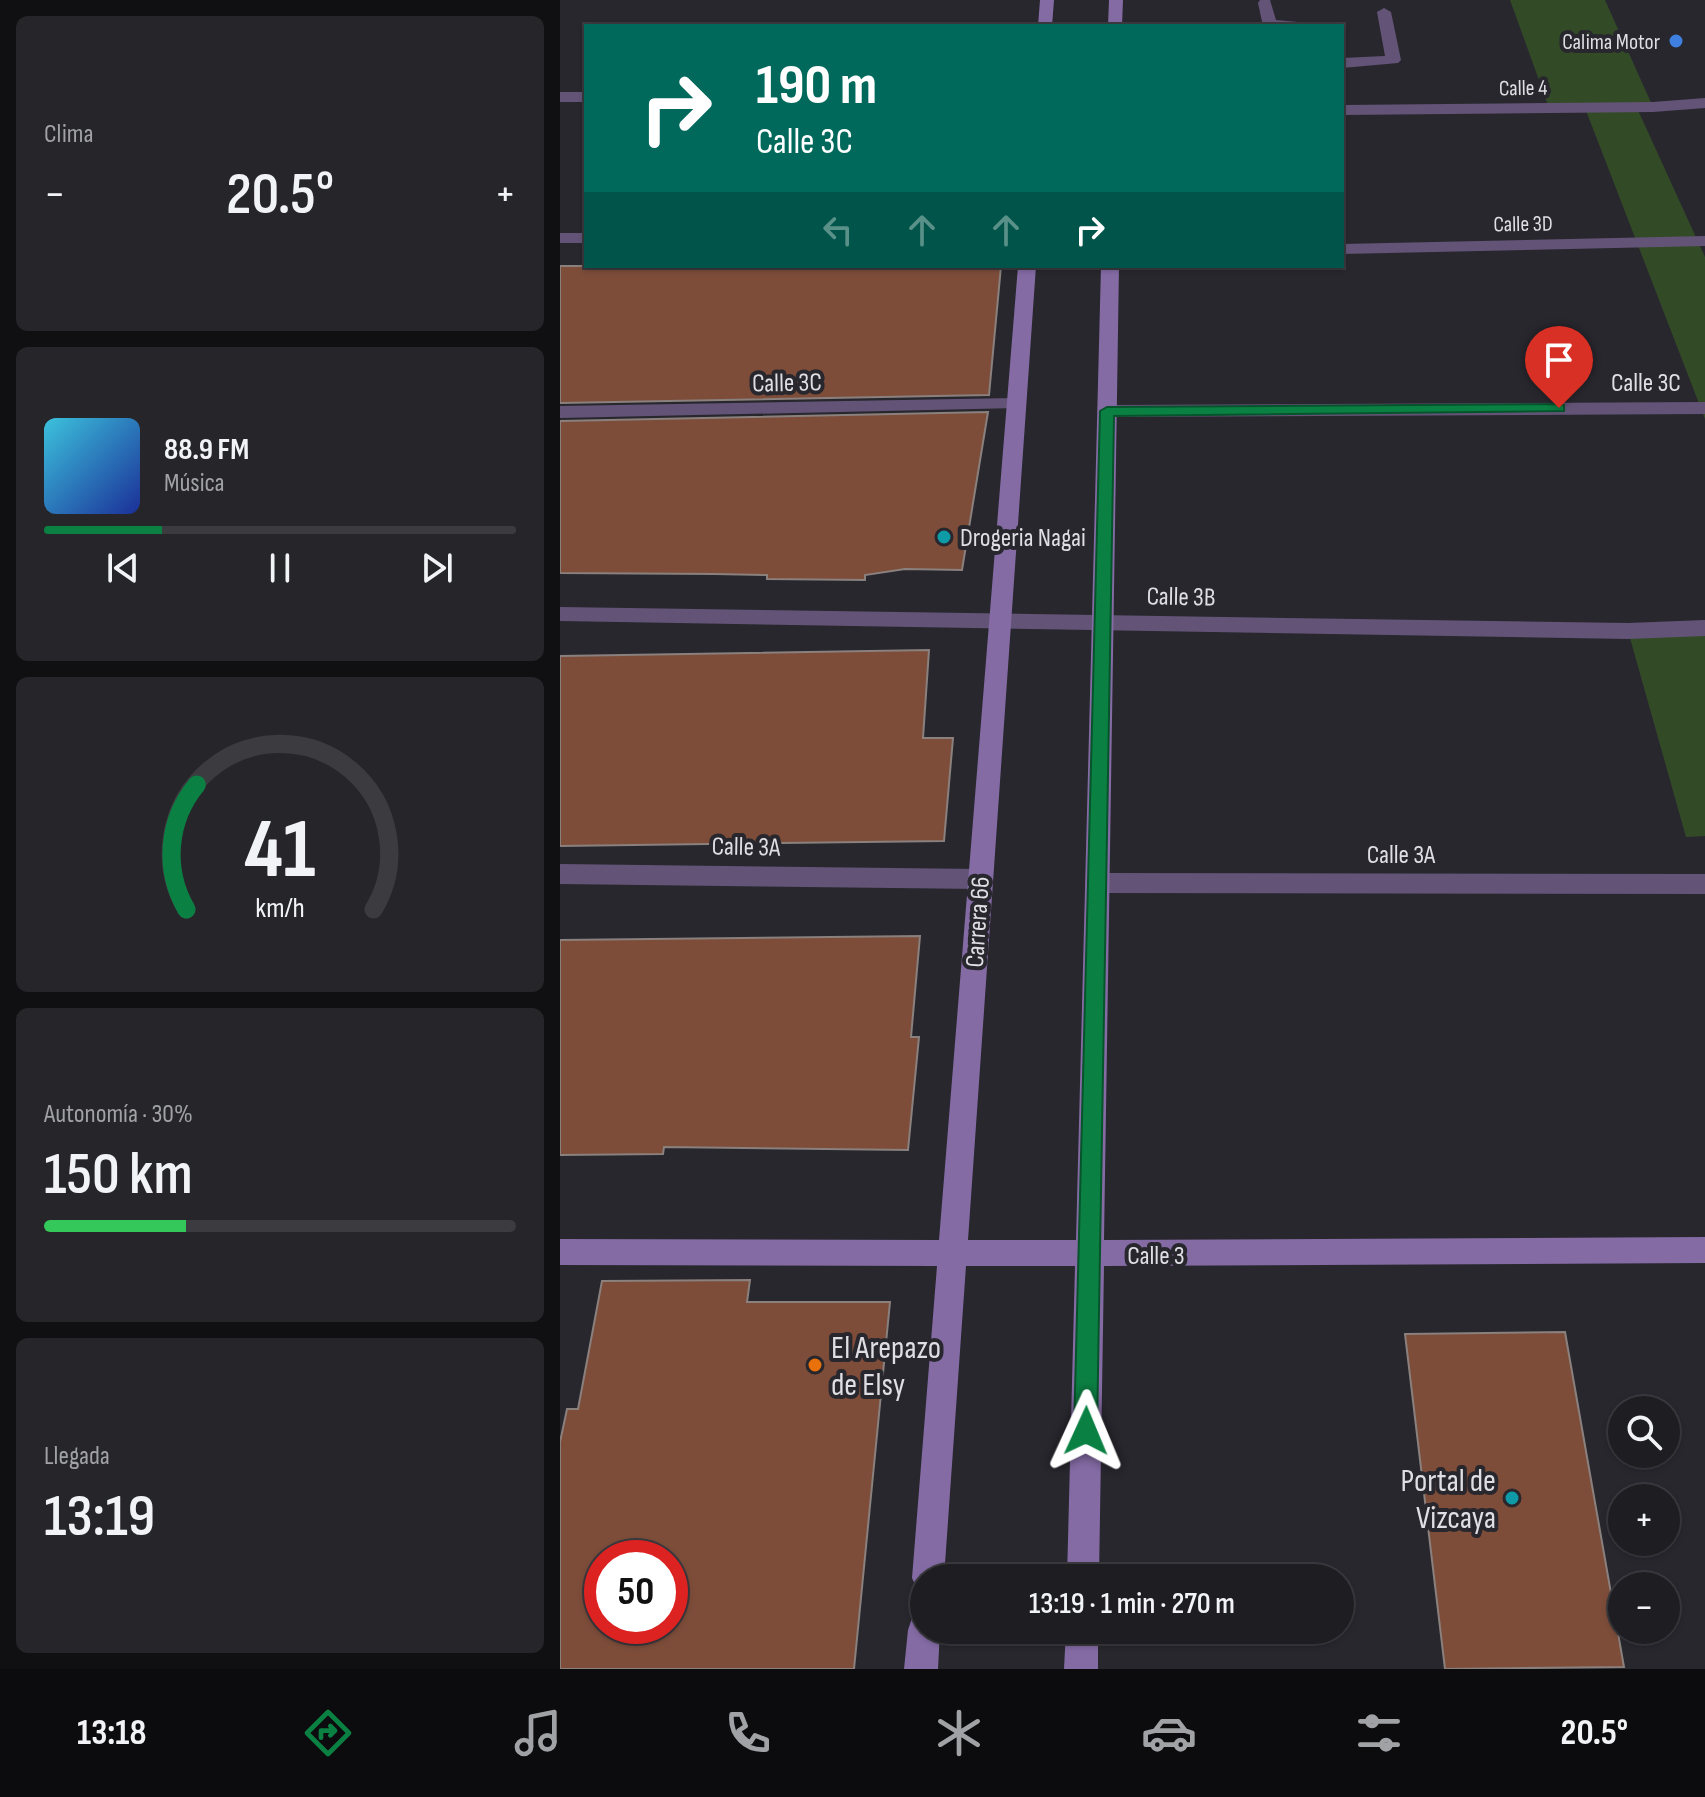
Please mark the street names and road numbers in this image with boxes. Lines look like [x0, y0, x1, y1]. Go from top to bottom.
street label: Calle 4 [1499, 75, 1548, 102]
street label: Calle 3D [1493, 210, 1553, 239]
street label: Calle 3C [752, 367, 822, 400]
street label: Calle 3C [1611, 368, 1681, 399]
street label: Calle 3B [1146, 581, 1216, 614]
street label: Calle 3A [711, 831, 781, 864]
street label: Calle 3A [1367, 840, 1436, 871]
street label: Carrera 66 [960, 876, 997, 969]
street label: Calle 3 [1127, 1241, 1185, 1272]

